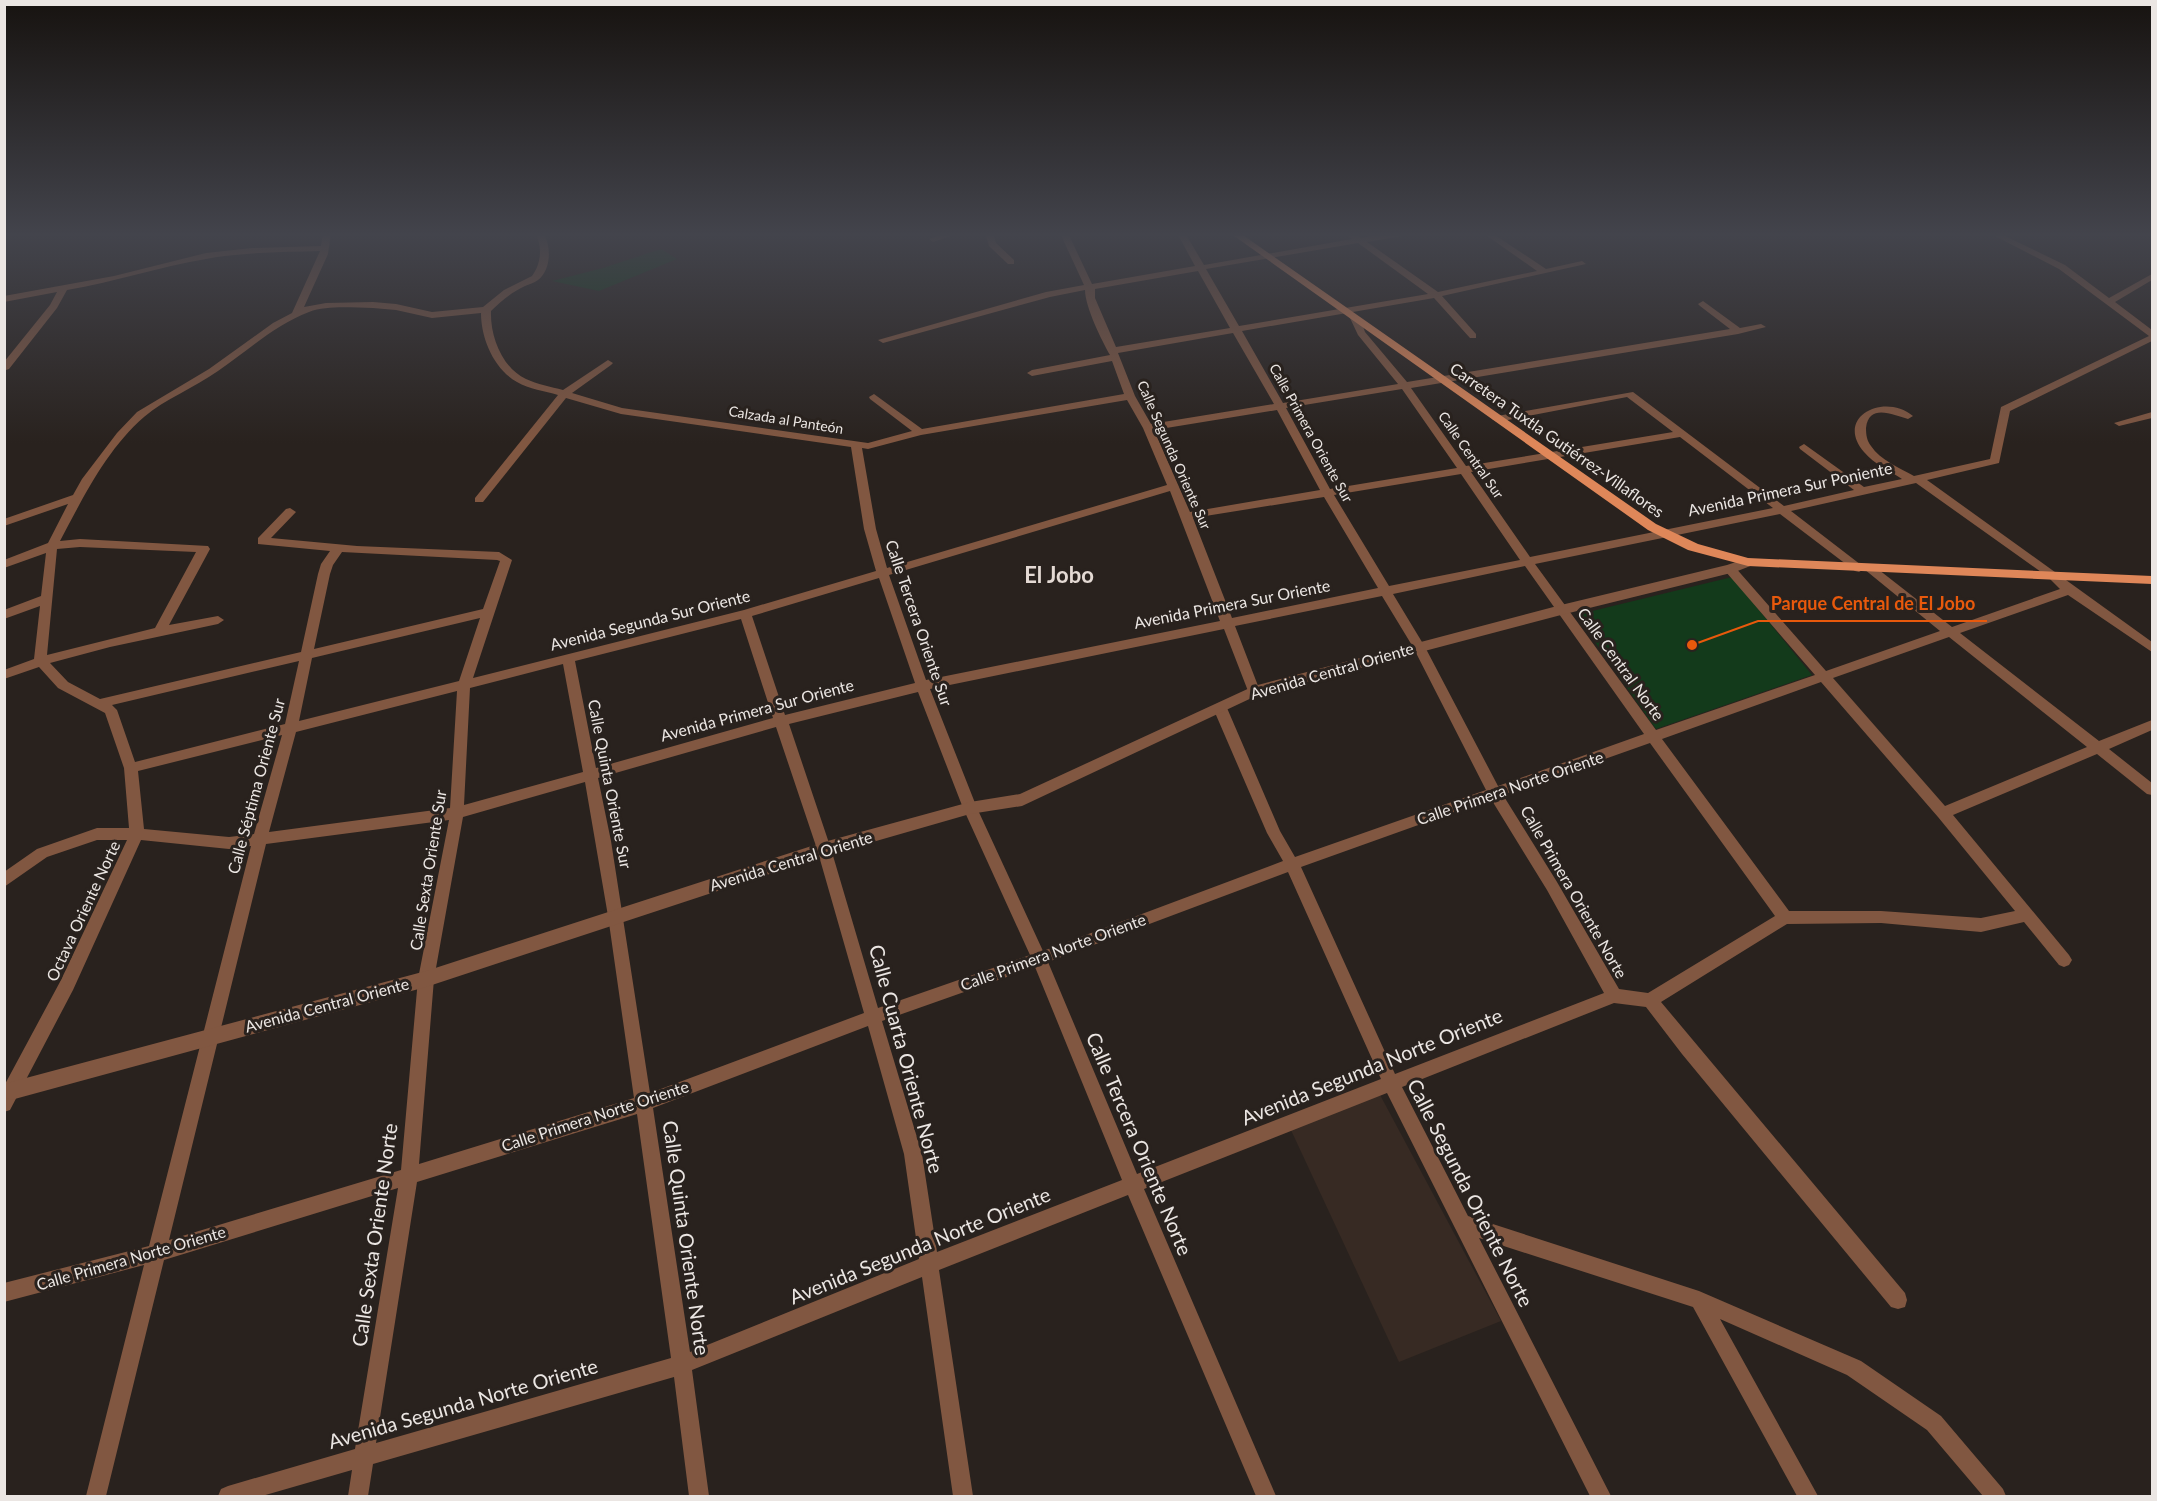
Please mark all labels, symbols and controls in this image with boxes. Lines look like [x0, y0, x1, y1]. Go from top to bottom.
street label: Carretera Tuxtla Gutiérrez-Villaflores [1447, 358, 1668, 521]
street label: Calle Primera Oriente Sur [1266, 360, 1357, 505]
street label: Calle Segunda Oriente Sur [1134, 378, 1215, 532]
street label: Calzada al Panteón [727, 402, 845, 437]
street label: Calle Central Sur [1435, 408, 1508, 502]
street label: Avenida Primera Sur Poniente [1686, 458, 1894, 519]
street label: Calle Tercera Oriente Sur [882, 537, 957, 709]
district label: El Jobo [1024, 561, 1094, 588]
street label: Avenida Primera Sur Oriente [1132, 575, 1332, 632]
street label: Avenida Segunda Sur Oriente [548, 585, 752, 654]
callout: Parque Central de El Jobo [1758, 585, 1987, 621]
text: Parque Central de El Jobo [1771, 592, 1975, 614]
street label: Calle Central Norte [1574, 604, 1669, 724]
street label: Avenida Central Oriente [1248, 638, 1416, 703]
street label: Avenida Primera Sur Oriente [658, 675, 856, 745]
street label: Calle Séptima Oriente Sur [223, 696, 288, 876]
street label: Calle Quinta Oriente Sur [585, 698, 636, 870]
street label: Calle Primera Norte Oriente [1414, 747, 1606, 828]
street label: Calle Sexta Oriente Sur [405, 788, 450, 952]
street label: Calle Primera Oriente Norte [1517, 802, 1632, 981]
street label: Avenida Central Oriente [707, 827, 875, 894]
street label: Octava Oriente Norte [42, 838, 123, 984]
street label: Calle Primera Norte Oriente [957, 909, 1148, 994]
street label: Calle Cuarta Oriente Norte [865, 942, 949, 1176]
street label: Avenida Central Oriente [243, 973, 411, 1036]
street label: Avenida Segunda Norte Oriente [1238, 1003, 1506, 1130]
street label: Calle Tercera Oriente Norte [1082, 1028, 1198, 1259]
street label: Calle Segunda Oriente Norte [1403, 1075, 1539, 1310]
street label: Calle Primera Norte Oriente [499, 1076, 691, 1155]
street label: Calle Quinta Oriente Norte [659, 1119, 715, 1357]
street label: Calle Sexta Oriente Norte [346, 1122, 402, 1348]
street label: Avenida Segunda Norte Oriente [786, 1182, 1054, 1309]
street label: Calle Primera Norte Oriente [34, 1221, 228, 1294]
street label: Avenida Segunda Norte Oriente [325, 1353, 600, 1453]

